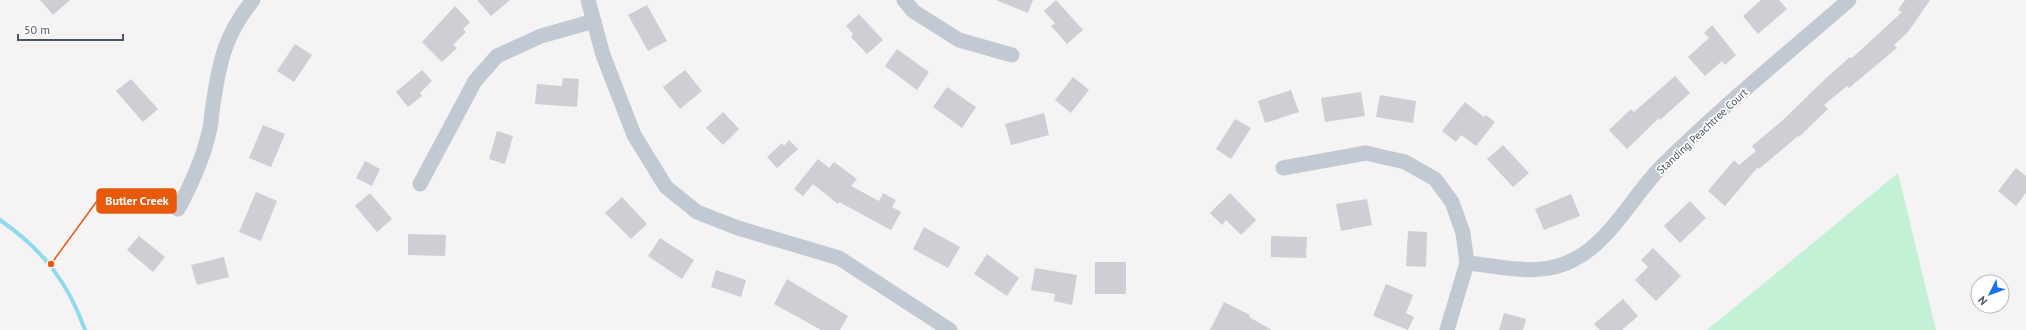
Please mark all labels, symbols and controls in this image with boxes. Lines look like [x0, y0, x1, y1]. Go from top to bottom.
scale bar [18, 16, 123, 42]
text: 50 m [24, 22, 50, 37]
street label: Standing Peachtree Court [1654, 85, 1751, 177]
callout: Butler Creek [97, 189, 176, 213]
text: Butler Creek [105, 193, 169, 208]
north arrow [1970, 274, 2010, 314]
text: N [1975, 293, 1990, 308]

